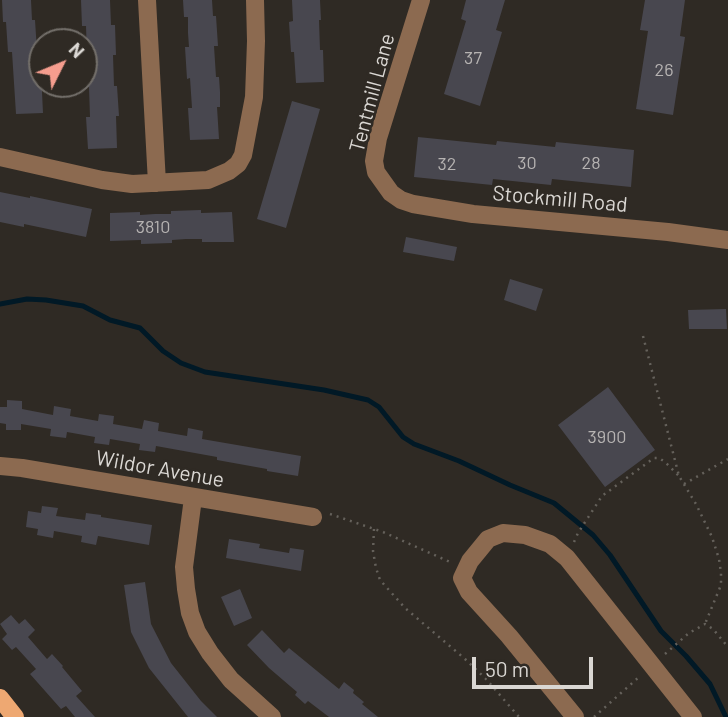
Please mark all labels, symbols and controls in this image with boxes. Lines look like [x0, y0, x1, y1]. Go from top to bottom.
north arrow [28, 28, 98, 98]
street label: Tentmill Lane [344, 31, 400, 155]
text: N [65, 37, 90, 62]
house number: 37 [464, 47, 482, 69]
house number: 26 [655, 59, 673, 81]
house number: 30 [517, 152, 537, 174]
house number: 28 [581, 152, 601, 174]
house number: 32 [438, 153, 456, 175]
street label: Stockmill Road [491, 181, 629, 217]
house number: 3810 [136, 216, 170, 238]
house number: 3900 [588, 426, 626, 448]
street label: Wildor Avenue [94, 445, 226, 493]
scale bar [476, 644, 597, 688]
text: 50 m [485, 656, 529, 681]

